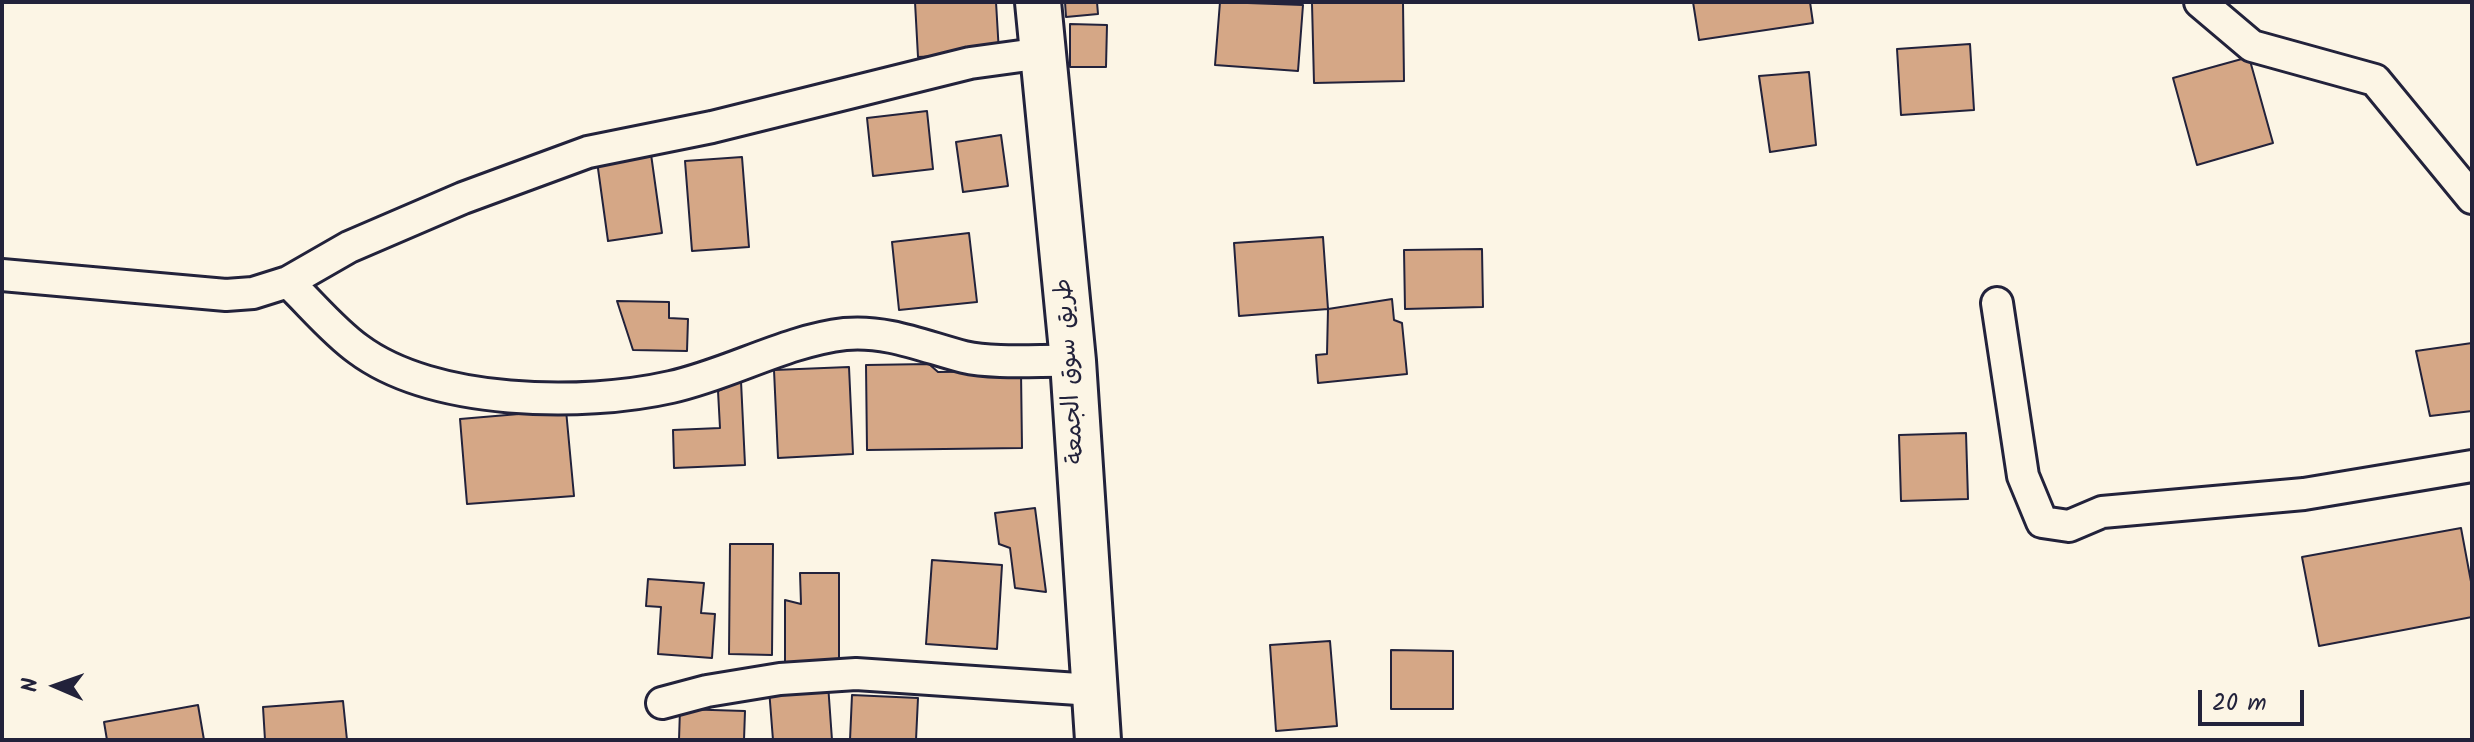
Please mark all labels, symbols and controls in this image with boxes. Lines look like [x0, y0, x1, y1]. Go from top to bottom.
street label: طريق سوق الجمعة [1051, 277, 1093, 465]
north arrow [16, 646, 96, 726]
scale bar [2202, 674, 2308, 724]
text: N [14, 678, 49, 693]
text: 20 m [2212, 684, 2267, 723]

